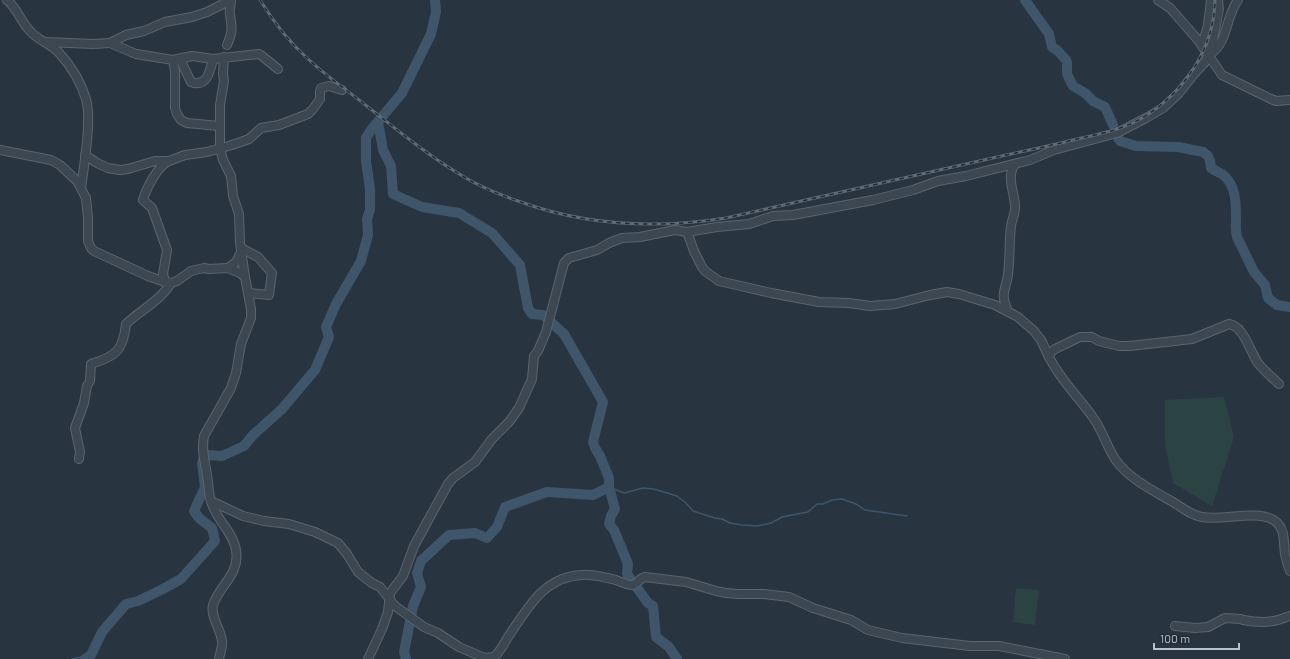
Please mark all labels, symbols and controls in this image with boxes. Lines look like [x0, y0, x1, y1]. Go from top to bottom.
scale bar [1154, 625, 1239, 651]
text: 100 m [1160, 631, 1190, 645]

